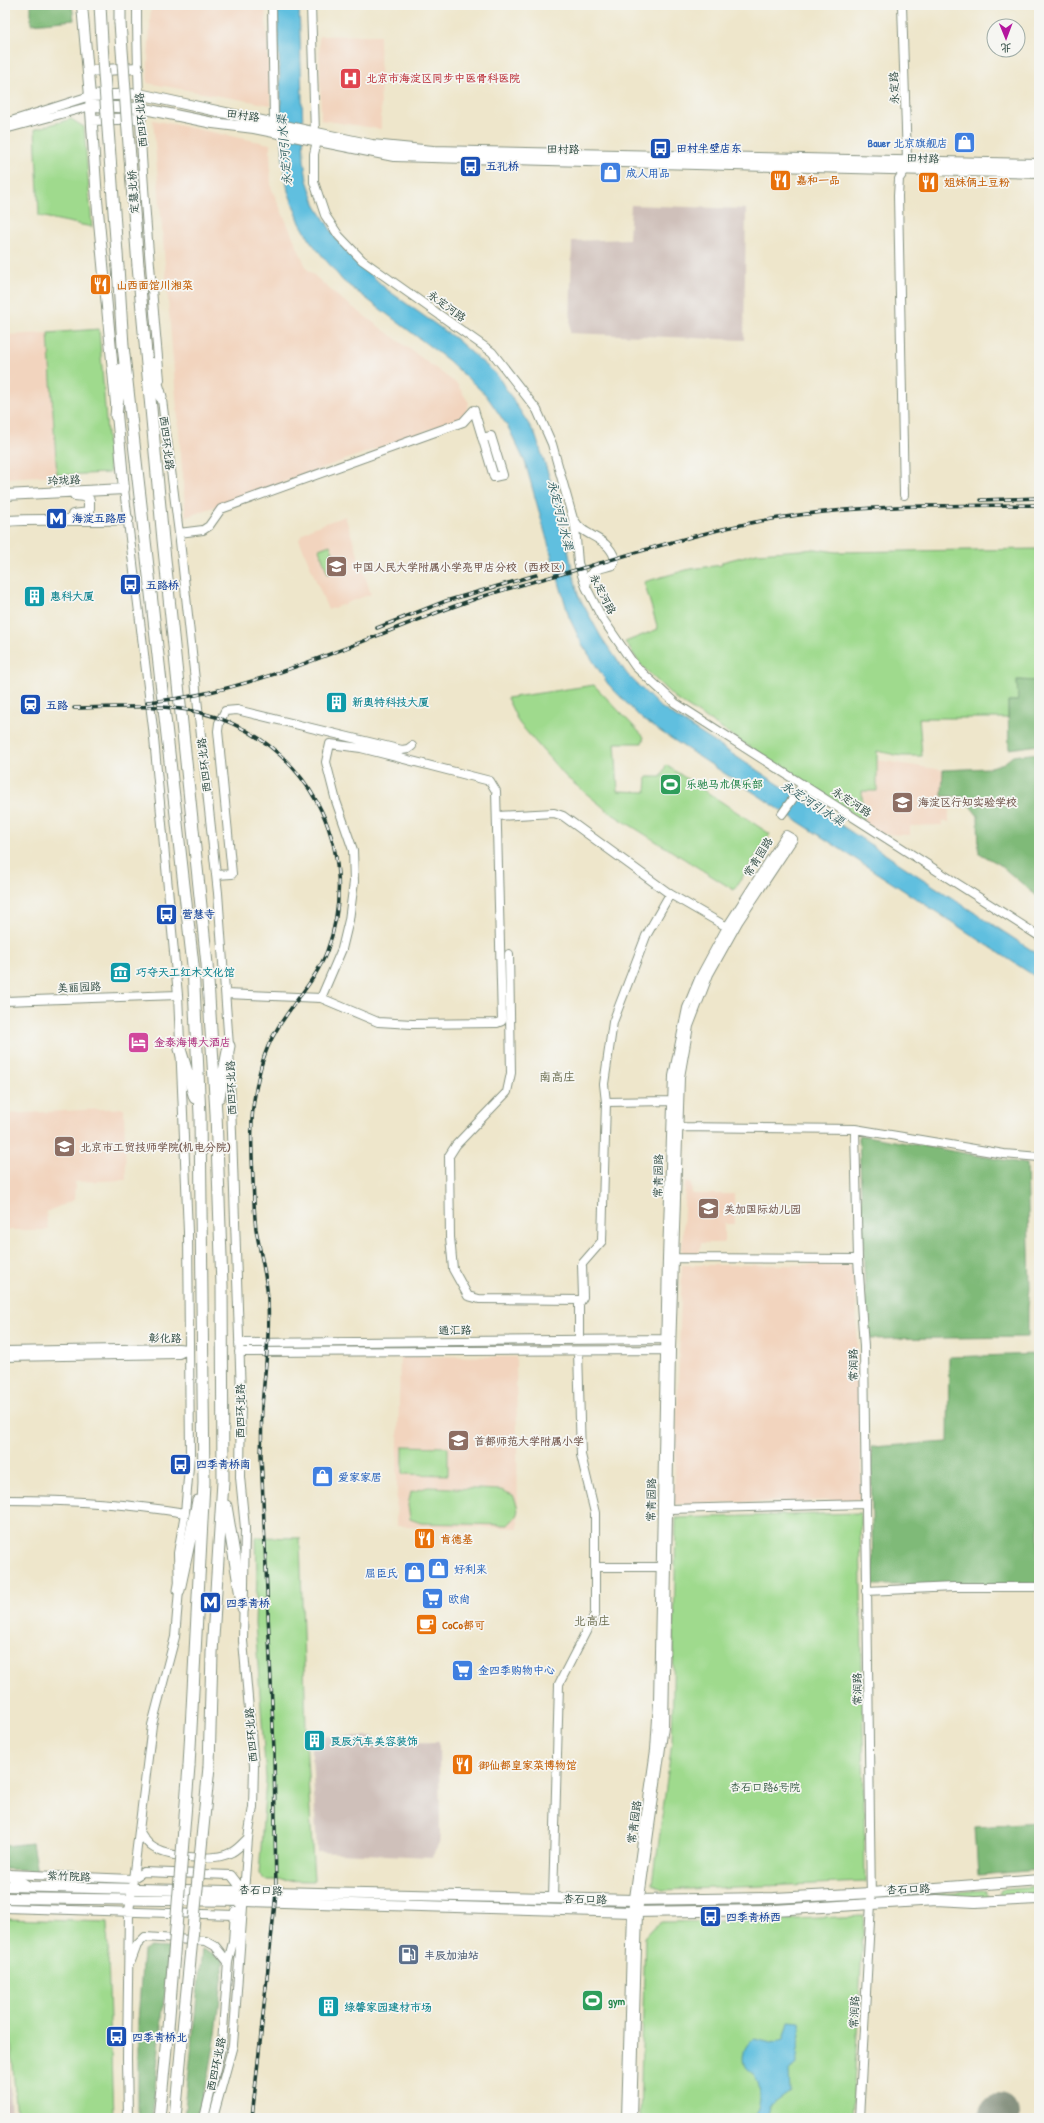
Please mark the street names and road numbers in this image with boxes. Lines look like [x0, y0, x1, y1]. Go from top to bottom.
street label: 永定路 [886, 71, 902, 105]
street label: 西四环北路 [132, 92, 150, 148]
street label: 田村路 [226, 106, 260, 124]
street label: 田村路 [546, 142, 580, 156]
street label: 田村路 [906, 150, 940, 166]
street label: 定慧北桥 [124, 170, 142, 214]
street label: 永定河路 [425, 287, 469, 325]
street label: 西四环北路 [157, 415, 177, 471]
street label: 玲珑路 [47, 472, 81, 488]
street label: 永定河路 [587, 571, 619, 617]
street label: 西四环北路 [194, 737, 214, 793]
street label: 永定河路 [830, 784, 874, 820]
street label: 常青园路 [740, 835, 776, 879]
street label: 美丽园路 [57, 979, 101, 995]
street label: 西四环北路 [223, 1060, 239, 1116]
street label: 常青园路 [651, 1154, 665, 1198]
street label: 通汇路 [438, 1323, 472, 1337]
street label: 彰化路 [148, 1331, 182, 1345]
street label: 常润路 [846, 1348, 860, 1382]
street label: 西四环北路 [233, 1384, 247, 1439]
street label: 常青园路 [644, 1478, 658, 1522]
street label: 常润路 [850, 1672, 864, 1706]
street label: 西四环北路 [242, 1707, 260, 1763]
street label: 常青园路 [624, 1799, 644, 1845]
street label: 紫竹院路 [47, 1868, 91, 1884]
street label: 杏石口路 [886, 1881, 930, 1897]
street label: 杏石口路 [239, 1882, 283, 1898]
street label: 杏石口路 [563, 1892, 607, 1906]
street label: 常润路 [846, 1995, 862, 2029]
street label: 西四环北路 [203, 2036, 229, 2092]

